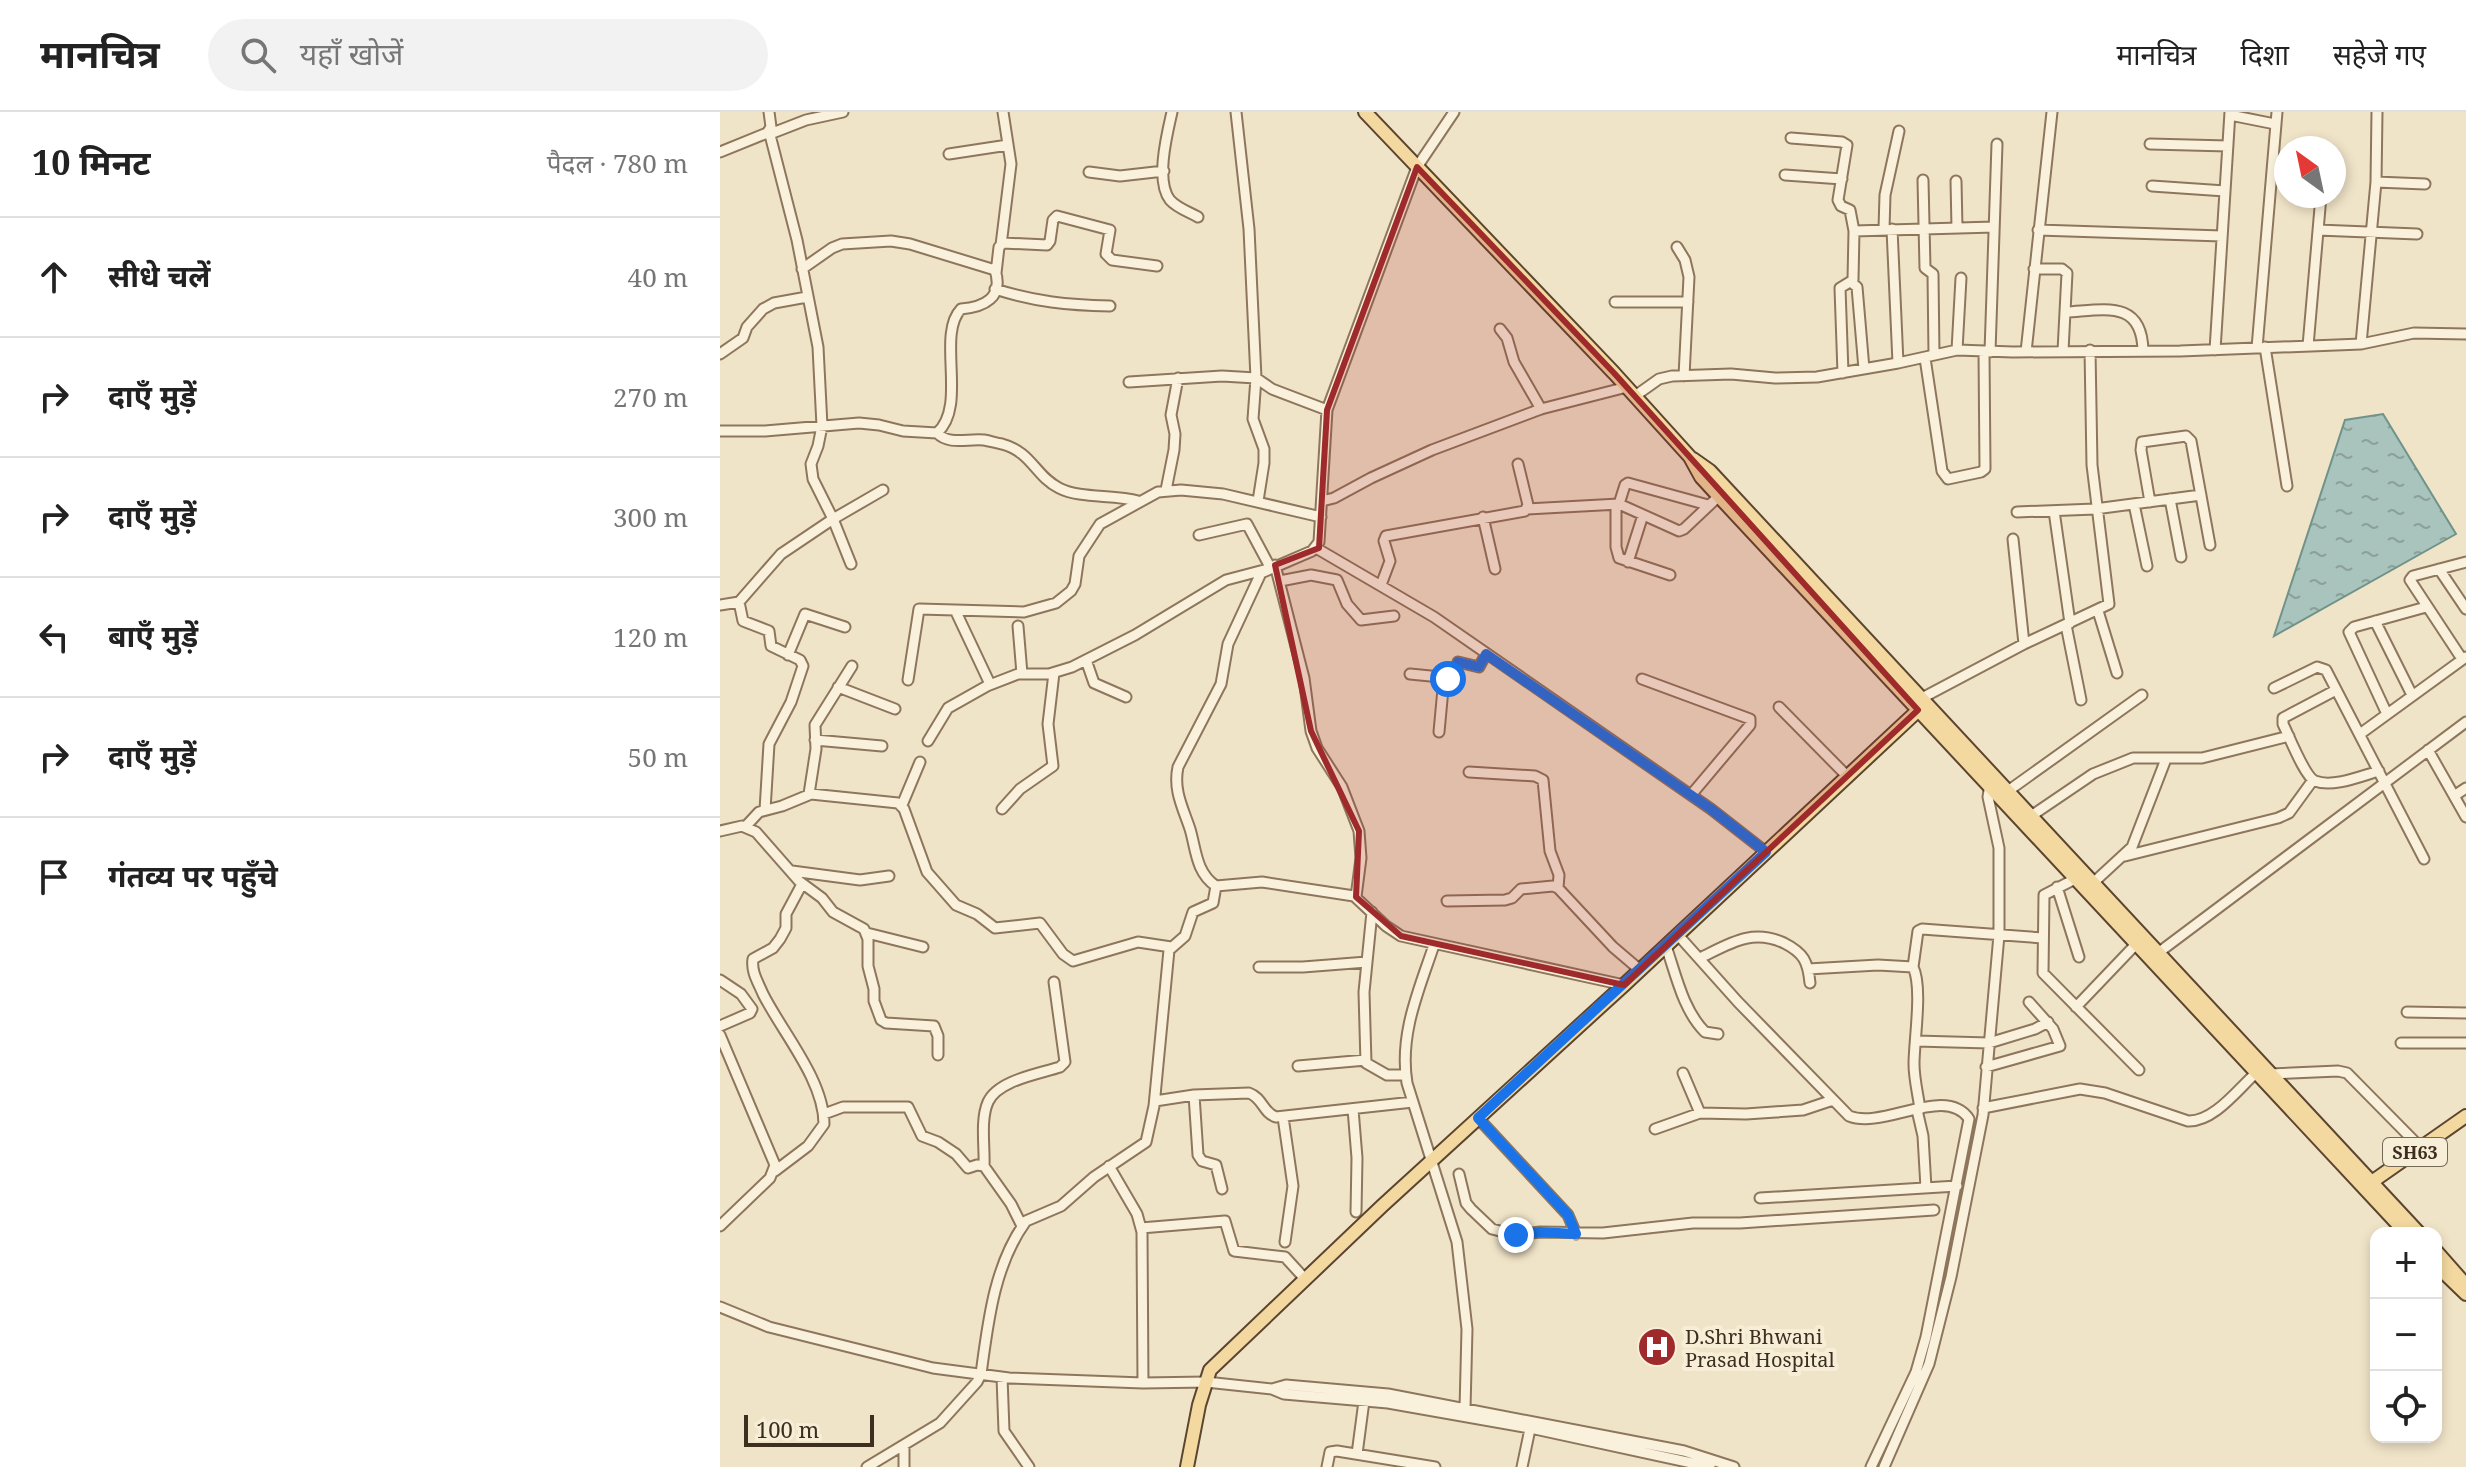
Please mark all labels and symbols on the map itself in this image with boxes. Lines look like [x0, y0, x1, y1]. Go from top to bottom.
north arrow [2274, 136, 2346, 208]
route start [1430, 661, 1466, 697]
road number: SH63 [2383, 1138, 2447, 1166]
route end [1498, 1217, 1534, 1253]
place label: D.Shri Bhwani Prasad Hospital [1685, 1323, 1835, 1373]
hospital icon: D.Shri Bhwani Prasad Hospital [1636, 1326, 1678, 1368]
scale bar [744, 1411, 874, 1447]

